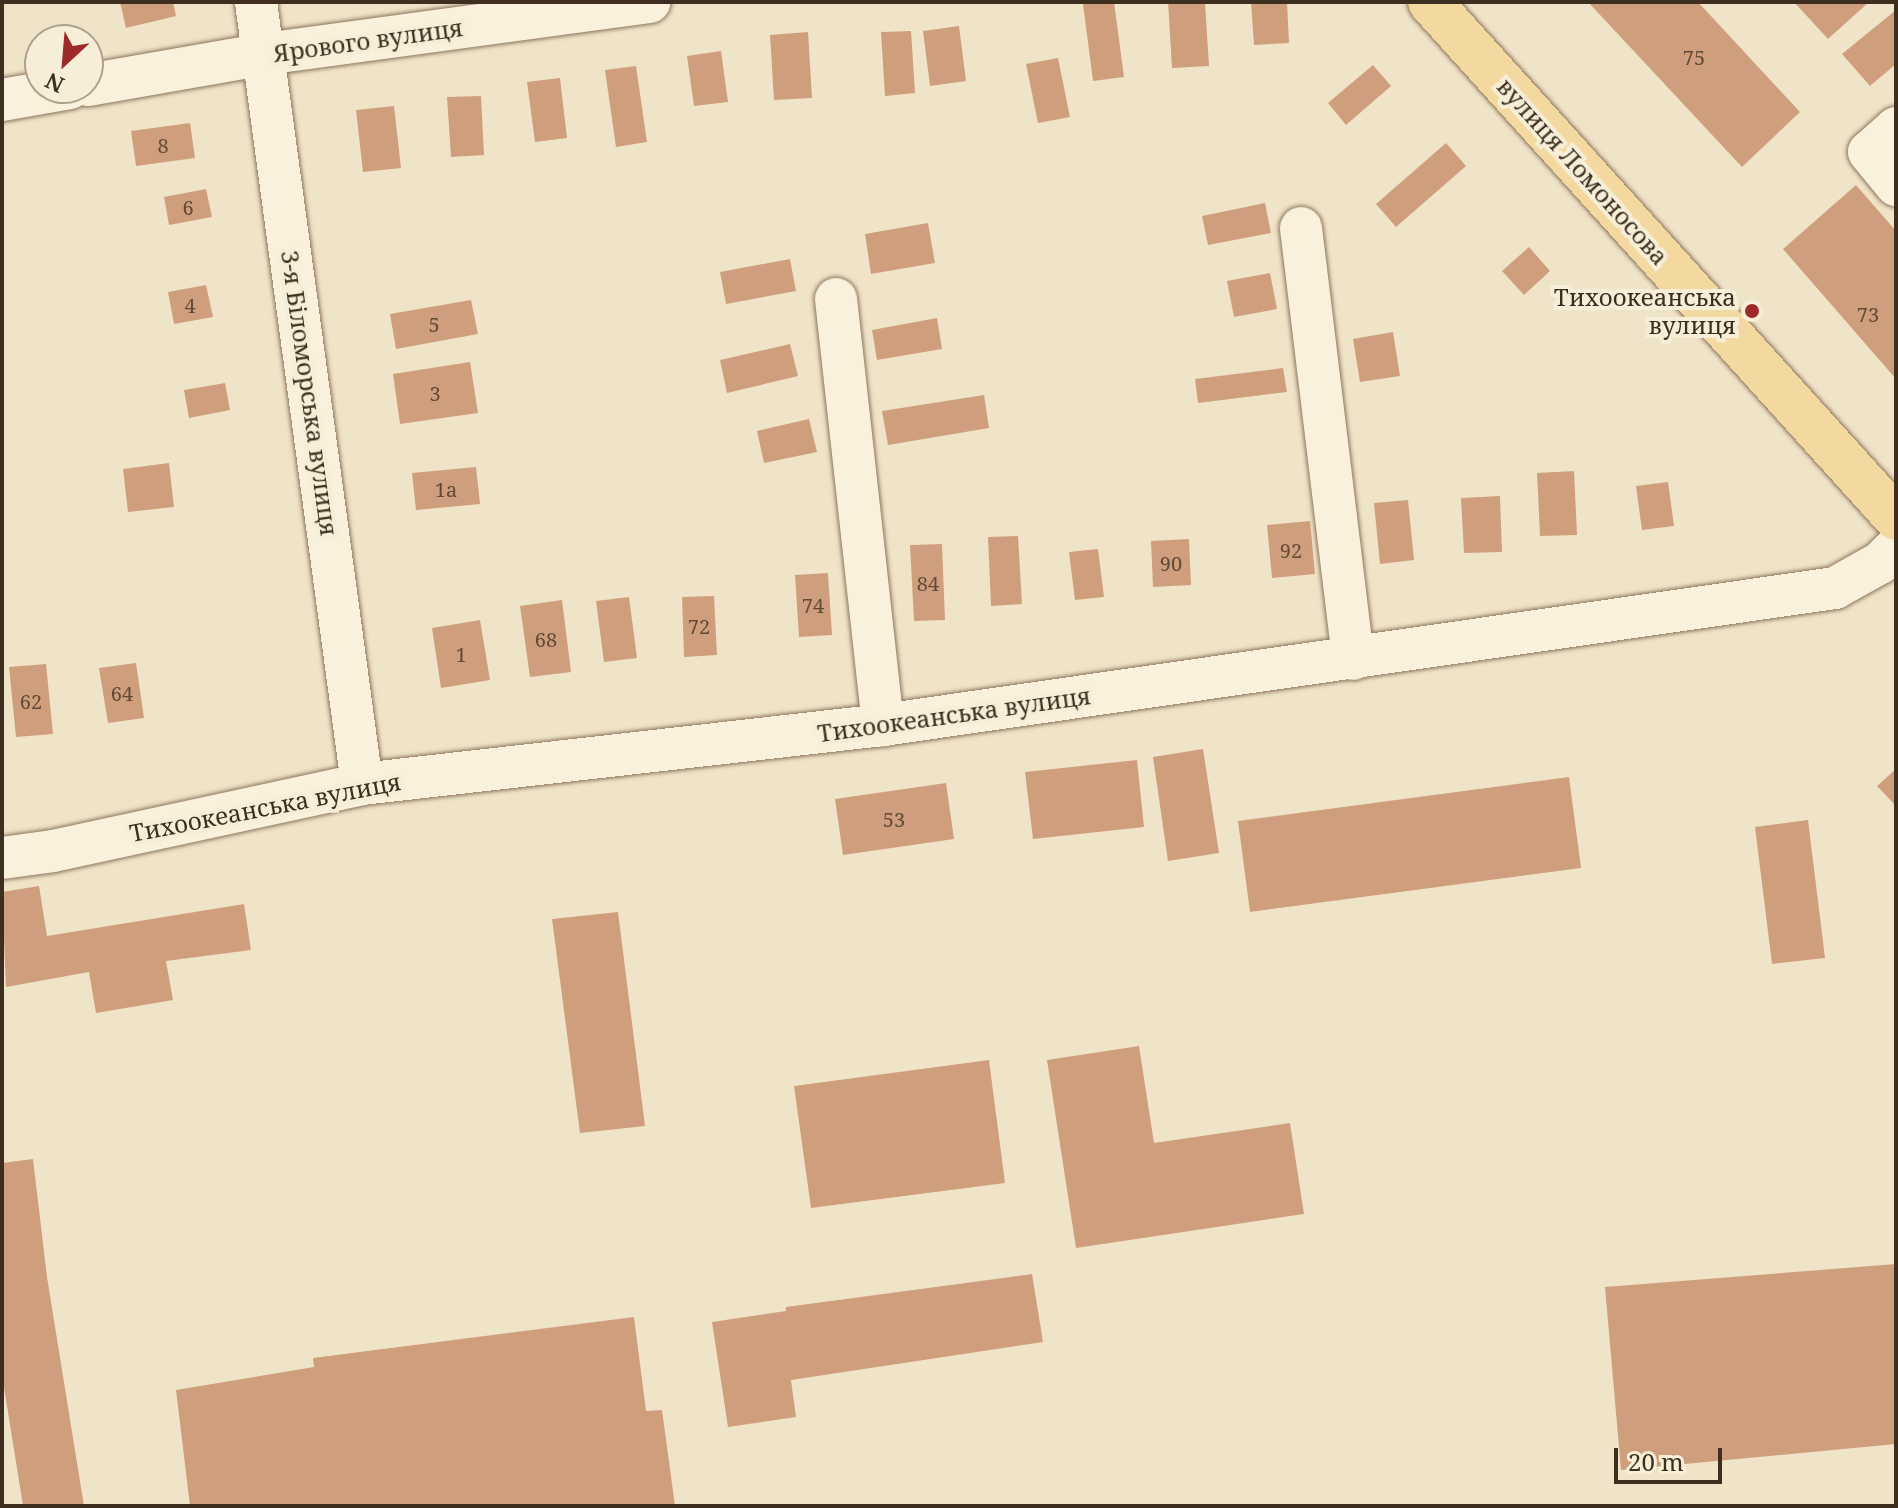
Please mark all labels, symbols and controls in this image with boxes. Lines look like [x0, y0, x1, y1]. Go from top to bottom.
street label: Ярового вулиця [271, 12, 465, 68]
north arrow [24, 24, 104, 104]
house number: 75 [1683, 45, 1705, 69]
text: N [40, 66, 69, 101]
street label: вулиця Ломоносова [1492, 72, 1674, 270]
house number: 8 [157, 133, 169, 157]
house number: 6 [182, 195, 194, 219]
street label: 3-я Біломорська вулиця [276, 248, 344, 538]
place label: Тихоокеанська вулиця [1554, 283, 1736, 339]
house number: 4 [184, 293, 196, 317]
marker: Тихоокеанська вулиця [1743, 302, 1761, 320]
house number: 73 [1857, 302, 1879, 326]
house number: 5 [428, 312, 440, 336]
house number: 3 [429, 381, 441, 405]
house number: 1а [435, 477, 457, 501]
house number: 92 [1280, 538, 1302, 562]
house number: 90 [1160, 551, 1182, 575]
house number: 84 [917, 571, 939, 595]
house number: 74 [802, 593, 824, 617]
house number: 72 [688, 614, 710, 638]
house number: 68 [535, 627, 557, 651]
house number: 1 [455, 642, 467, 666]
house number: 64 [111, 681, 133, 705]
street label: Тихоокеанська вулиця [815, 681, 1093, 747]
house number: 62 [20, 689, 42, 713]
street label: Тихоокеанська вулиця [127, 767, 403, 847]
house number: 53 [883, 807, 905, 831]
scale bar [1618, 1432, 1726, 1482]
text: 20 m [1628, 1445, 1684, 1478]

